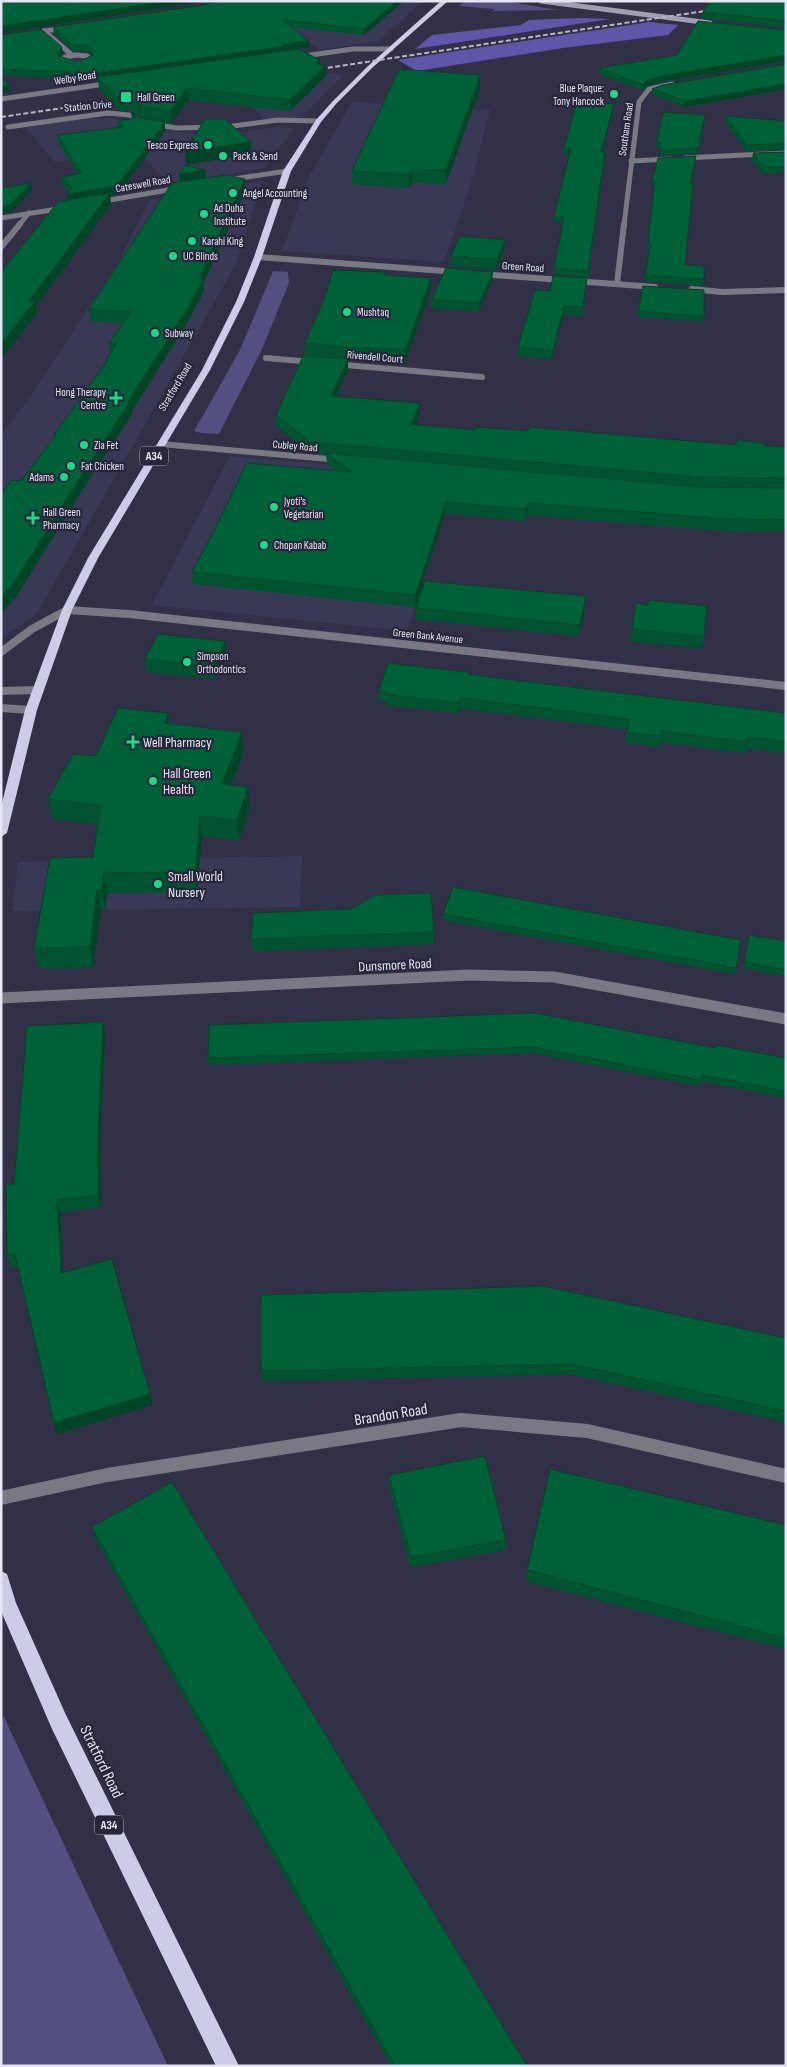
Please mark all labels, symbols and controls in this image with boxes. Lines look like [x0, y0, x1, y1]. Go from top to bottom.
street label: Welby Road [53, 68, 97, 88]
place label: Blue Plaque: Tony Hancock [553, 82, 605, 108]
marker: Blue Plaque: Tony Hancock [608, 88, 620, 100]
marker: Hall Green [119, 90, 133, 104]
place label: Hall Green [137, 91, 175, 104]
street label: Station Drive [64, 97, 112, 115]
street label: Southam Road [616, 101, 636, 156]
place label: Tesco Express [147, 139, 198, 152]
marker: Tesco Express [202, 139, 214, 151]
marker: Pack & Send [217, 150, 229, 162]
place label: Pack & Send [233, 150, 278, 163]
street label: Cateswell Road [114, 173, 172, 195]
marker: Angel Accounting [227, 187, 239, 199]
place label: Angel Accounting [242, 187, 308, 200]
place label: Ad Duha Institute [213, 202, 246, 228]
marker: Ad Duha Institute [198, 208, 210, 220]
marker: Karahi King [186, 235, 198, 247]
place label: Karahi King [202, 235, 244, 248]
marker: UC Blinds [167, 250, 179, 262]
place label: UC Blinds [183, 250, 218, 263]
street label: Green Road [502, 259, 545, 275]
marker: Mushtaq [341, 306, 353, 318]
place label: Mushtaq [357, 306, 389, 319]
marker: Subway [149, 327, 161, 339]
place label: Subway [165, 327, 194, 340]
street label: Rivendell Court [346, 348, 404, 366]
street label: Stratford Road [156, 360, 195, 413]
place label: Hong Therapy Centre [56, 386, 107, 412]
marker: Hong Therapy Centre [110, 392, 122, 404]
street label: Cubley Road [272, 438, 318, 454]
marker: Zia Fet [78, 439, 90, 451]
place label: Zia Fet [94, 439, 119, 452]
road number: A34 [140, 446, 168, 466]
marker: Fat Chicken [65, 460, 77, 472]
place label: Fat Chicken [81, 460, 124, 473]
place label: Adams [29, 471, 54, 484]
marker: Adams [58, 471, 70, 483]
place label: Jyoti's Vegetarian [283, 495, 324, 521]
marker: Jyoti's Vegetarian [268, 501, 280, 513]
place label: Hall Green Pharmacy [43, 506, 81, 532]
marker: Hall Green Pharmacy [27, 512, 39, 524]
marker: Chopan Kabab [258, 539, 270, 551]
place label: Chopan Kabab [274, 539, 327, 552]
street label: Green Bank Avenue [392, 626, 464, 646]
place label: Simpson Orthodontics [197, 650, 246, 676]
marker: Simpson Orthodontics [181, 656, 193, 668]
place label: Well Pharmacy [143, 734, 212, 751]
marker: Well Pharmacy [127, 736, 139, 748]
place label: Hall Green Health [163, 765, 211, 798]
marker: Hall Green Health [147, 775, 159, 787]
place label: Small World Nursery [168, 868, 223, 901]
marker: Small World Nursery [152, 878, 164, 890]
street label: Dunsmore Road [358, 955, 432, 975]
street label: Brandon Road [353, 1400, 429, 1430]
street label: Stratford Road [75, 1723, 127, 1801]
road number: A34 [95, 1816, 123, 1834]

